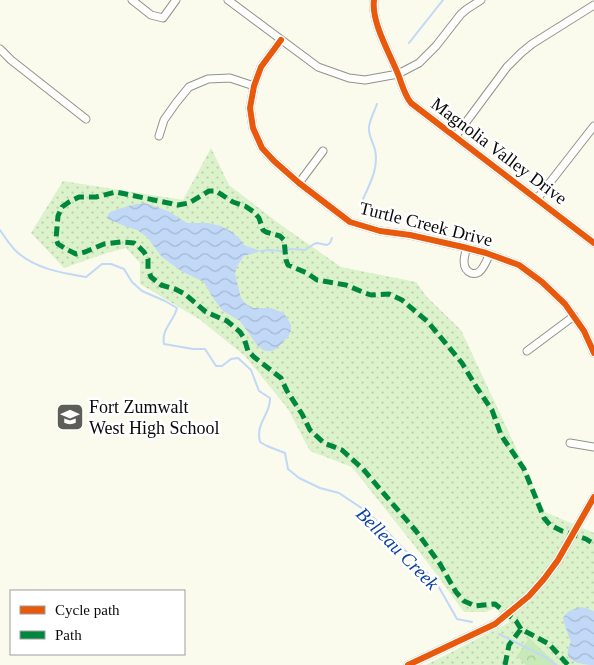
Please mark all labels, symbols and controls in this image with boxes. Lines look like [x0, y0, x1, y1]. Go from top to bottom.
street label: Magnolia Valley Drive [427, 93, 571, 209]
street label: Turtle Creek Drive [357, 198, 495, 250]
place label: Fort Zumwalt West High School [89, 397, 220, 438]
school or university icon: Fort Zumwalt West High School [55, 402, 85, 432]
water label: Belleau Creek [352, 503, 443, 594]
legend [10, 590, 185, 655]
text: Cycle path [55, 602, 120, 618]
text: Path [55, 627, 82, 643]

